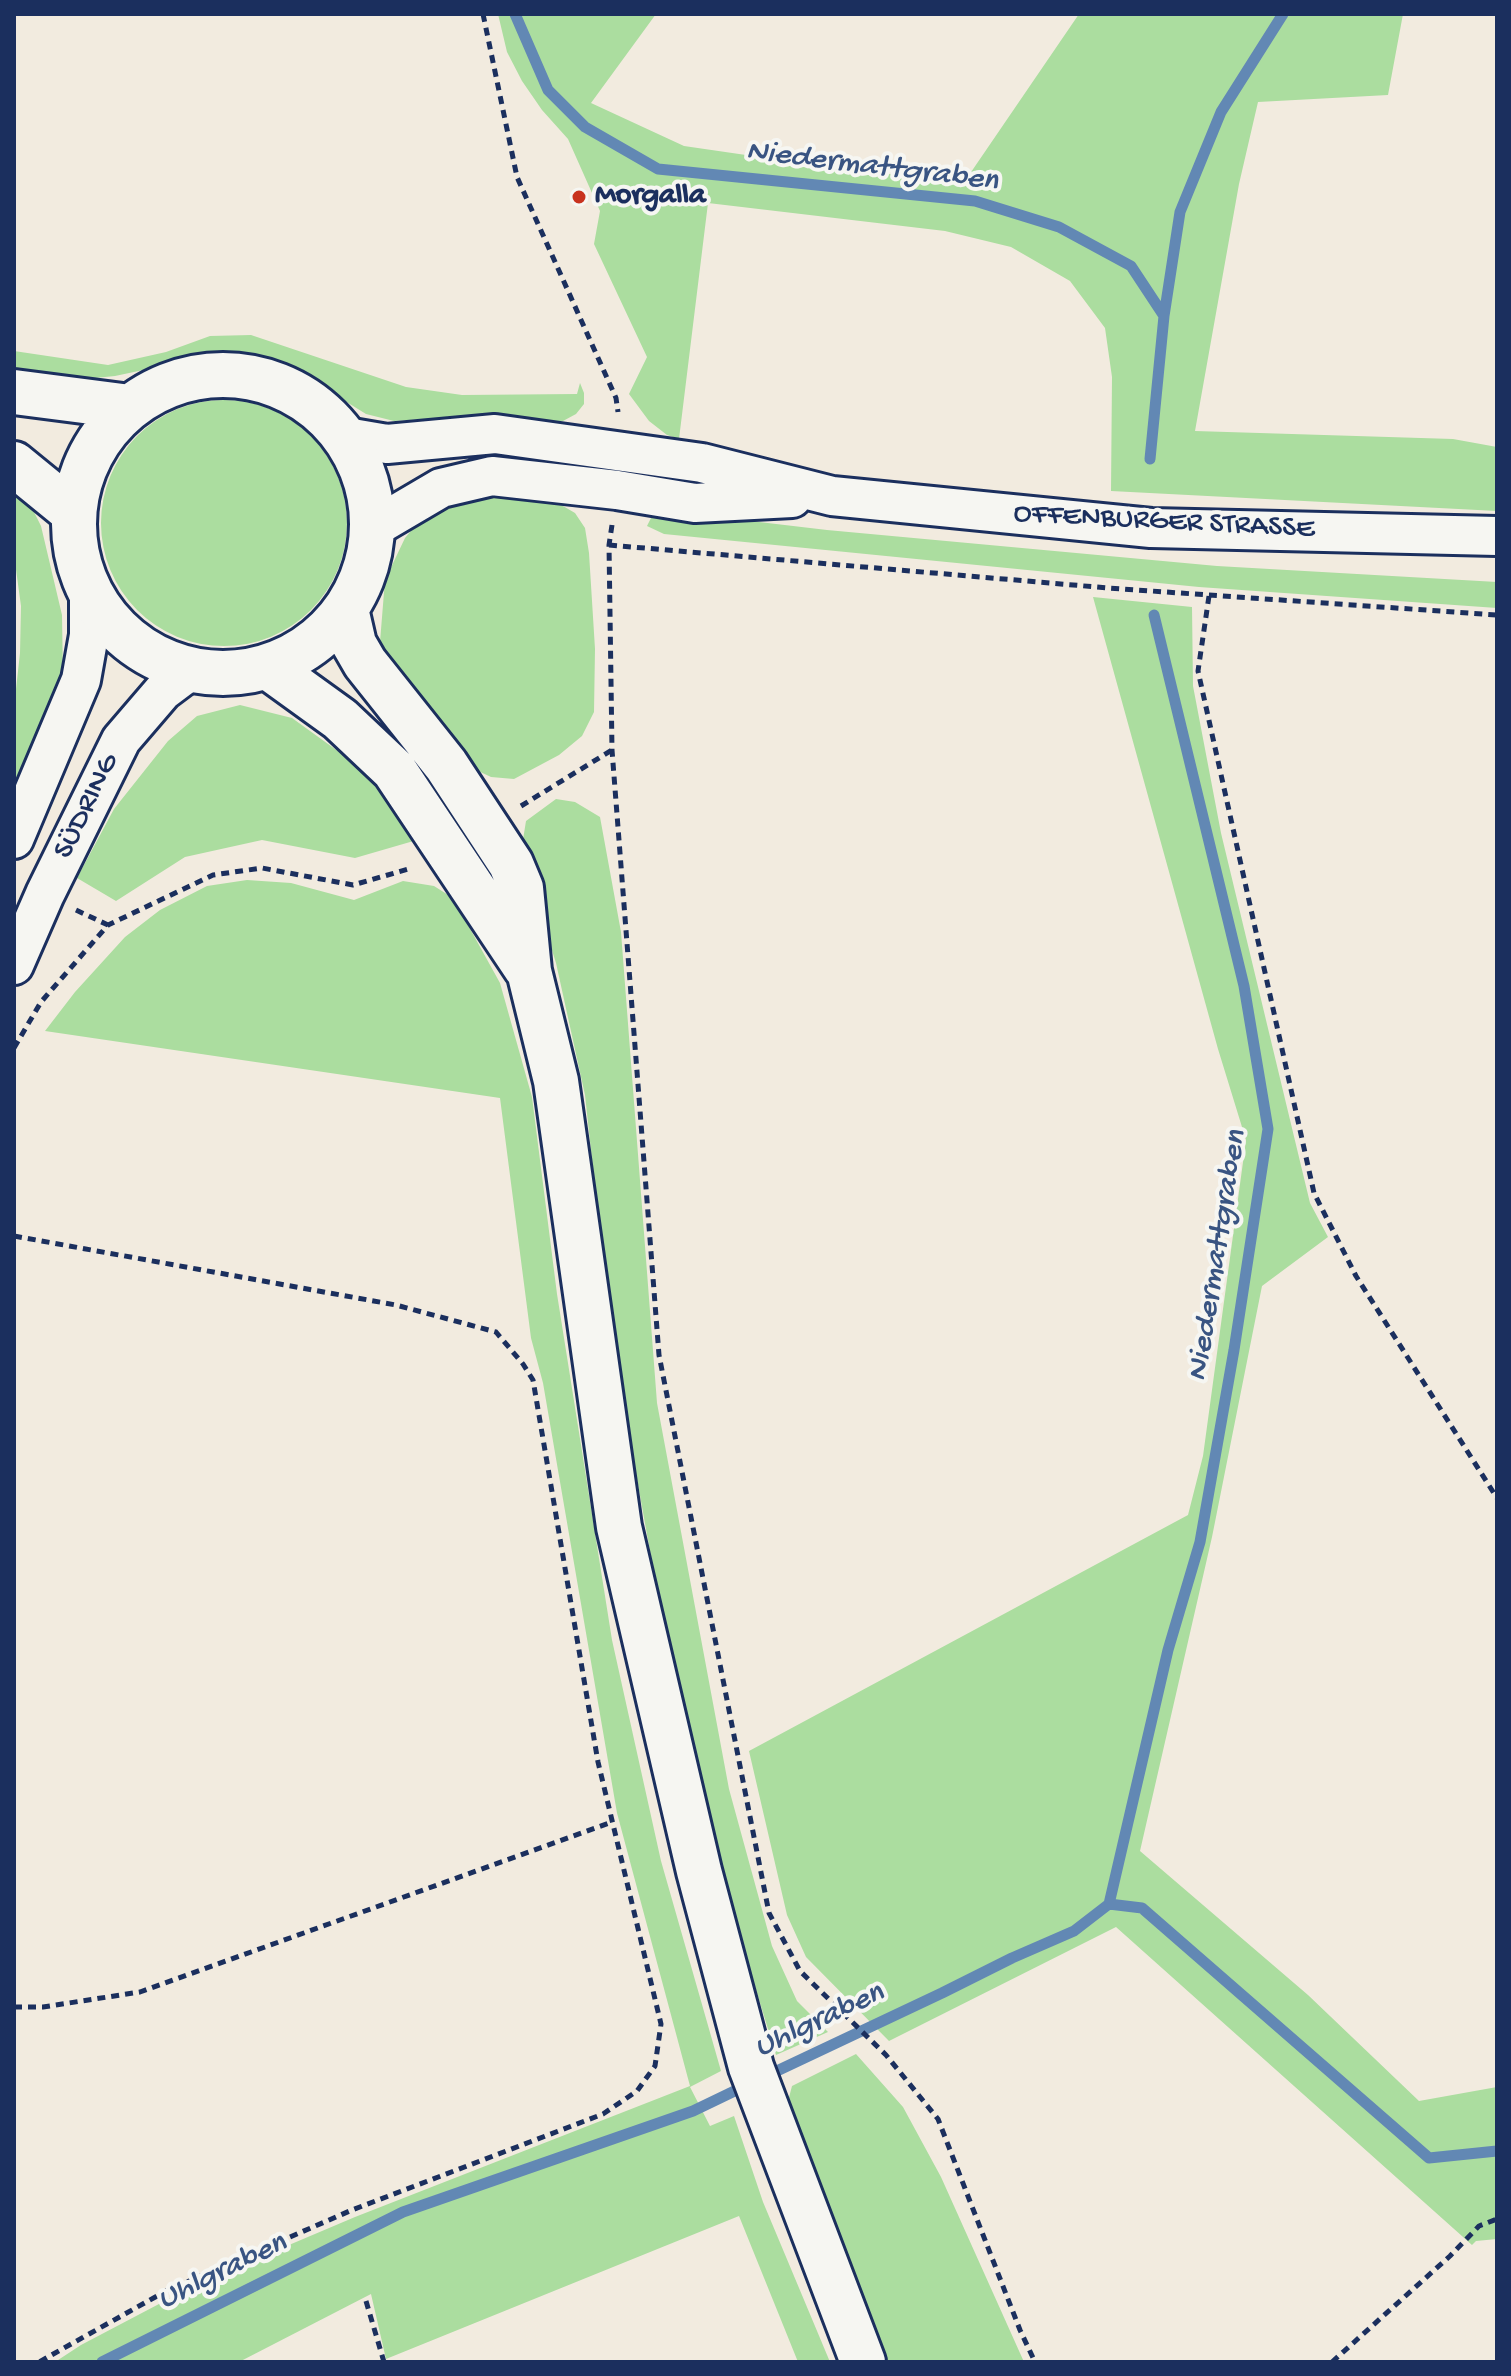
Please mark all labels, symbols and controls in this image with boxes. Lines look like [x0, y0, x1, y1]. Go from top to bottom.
water label: Niedermattgraben [744, 133, 1000, 203]
place label: Morgalla [595, 179, 706, 215]
marker: Morgalla [570, 188, 588, 206]
street label: OFFENBURGER STRASSE [1013, 497, 1315, 549]
street label: SÜDRING [47, 749, 129, 865]
water label: Niedermattgraben [1180, 1128, 1258, 1384]
water label: Uhlgraben [749, 1975, 891, 2069]
water label: Uhlgraben [152, 2225, 294, 2321]

